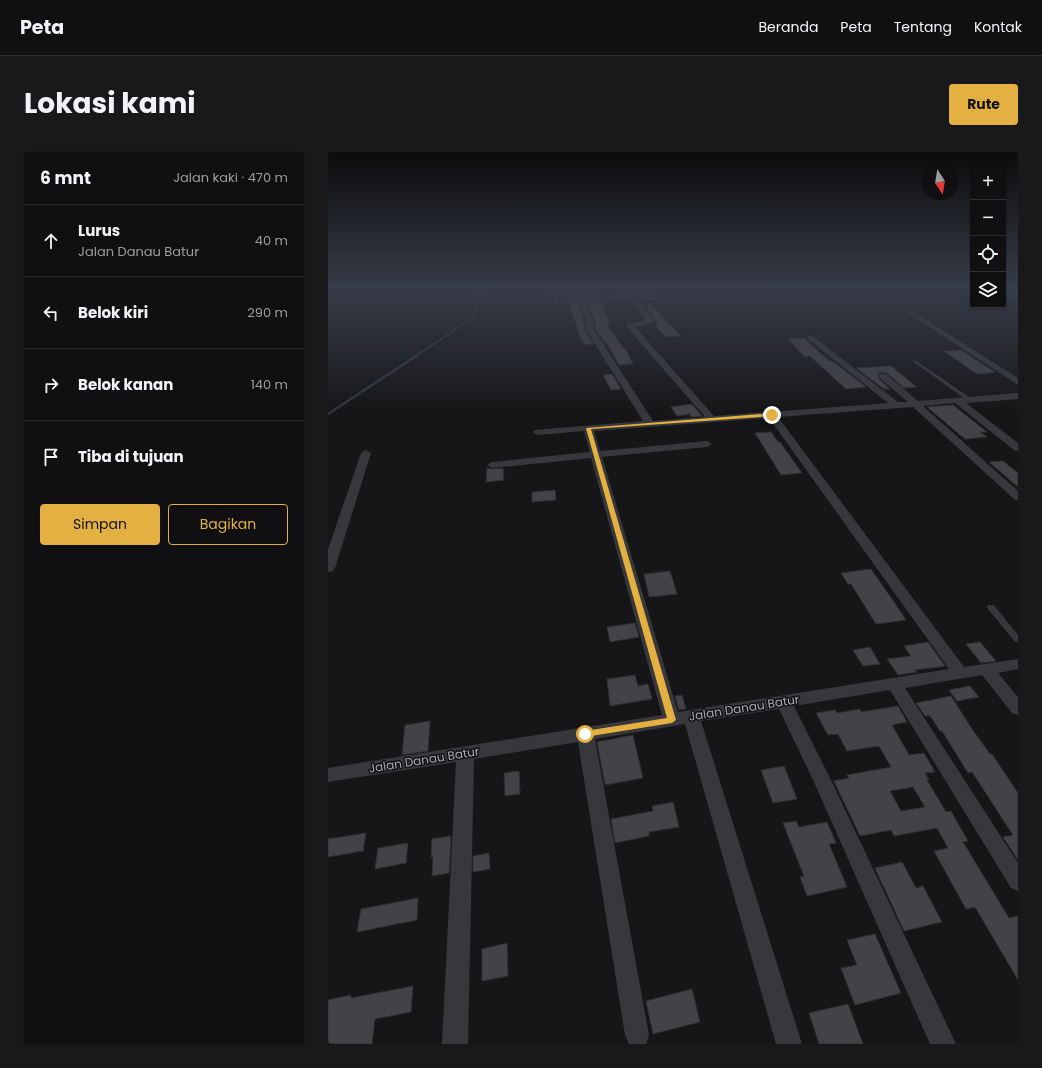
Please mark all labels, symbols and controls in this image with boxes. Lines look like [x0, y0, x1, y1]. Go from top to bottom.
text: Peta [20, 14, 64, 41]
text: Beranda [759, 17, 818, 37]
text: Peta [840, 17, 872, 37]
text: Tentang [894, 17, 952, 37]
text: Kontak [974, 17, 1022, 37]
text: Lokasi kami [24, 84, 196, 123]
button: Rute [949, 84, 1018, 125]
north arrow [922, 164, 958, 200]
map controls [970, 164, 1006, 308]
button: + [970, 164, 1006, 200]
text: 6 mnt [40, 166, 91, 190]
text: Jalan kaki · 470 m [173, 168, 288, 187]
button: − [970, 200, 1006, 236]
text: Lurus [78, 220, 120, 241]
icon: ahead [40, 230, 62, 252]
text: 40 m [255, 231, 288, 250]
button: locate [970, 236, 1006, 272]
text: Jalan Danau Batur [78, 242, 199, 261]
button: layers [970, 272, 1006, 308]
icon: left [40, 302, 62, 324]
text: Belok kiri [78, 302, 148, 323]
text: 290 m [247, 303, 288, 322]
icon: right [40, 374, 62, 396]
text: Belok kanan [78, 374, 173, 395]
text: 140 m [251, 375, 288, 394]
route end [763, 406, 781, 424]
icon: arrive [40, 446, 62, 468]
text: Tiba di tujuan [78, 446, 184, 467]
button: Simpan [40, 504, 160, 545]
button: Bagikan [168, 504, 288, 545]
street label: Jalan Danau Batur [687, 690, 801, 725]
route start [576, 725, 594, 743]
street label: Jalan Danau Batur [367, 742, 481, 777]

